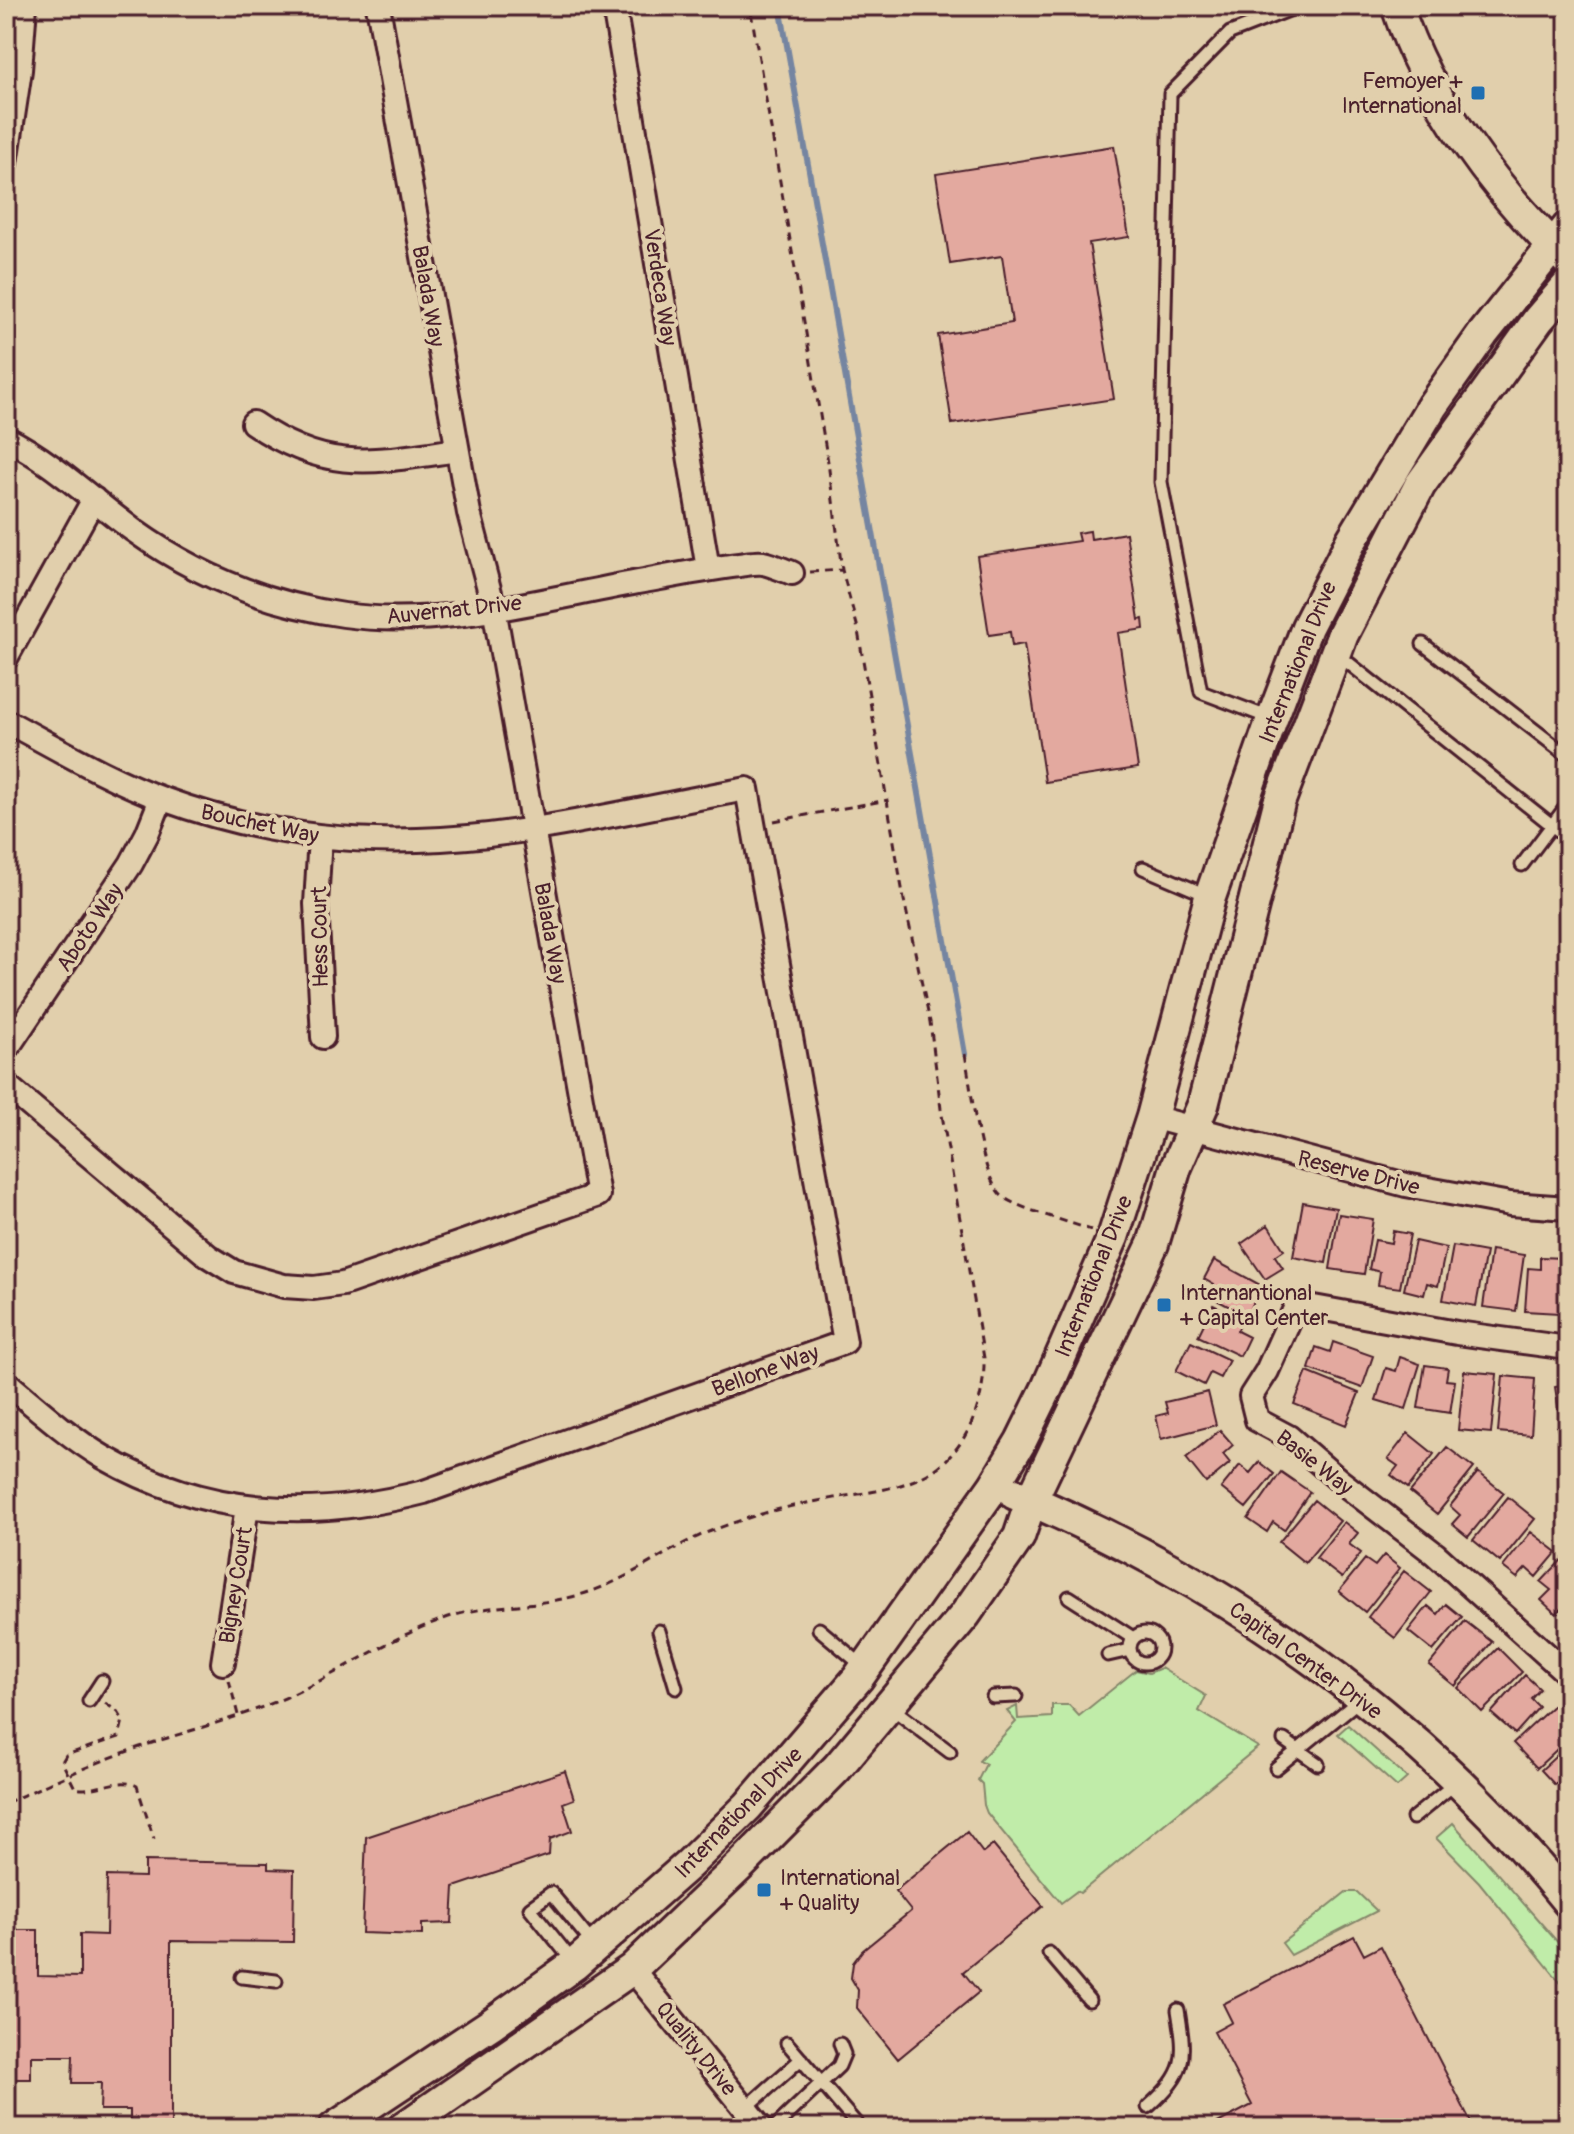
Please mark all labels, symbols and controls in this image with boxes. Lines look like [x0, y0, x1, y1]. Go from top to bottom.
place label: Femoyer + International [1342, 67, 1464, 120]
marker: Femoyer + International [1469, 84, 1487, 102]
street label: Verdeca Way [637, 227, 683, 348]
street label: Balada Way [405, 243, 451, 349]
street label: International Drive [1253, 577, 1343, 747]
street label: Auvernat Drive [385, 589, 523, 631]
street label: Bouchet Way [198, 798, 321, 850]
street label: Aboto Way [50, 878, 130, 977]
street label: Balada Way [527, 880, 573, 986]
street label: Hess Court [305, 886, 335, 988]
street label: Reserve Drive [1295, 1144, 1423, 1202]
street label: International Drive [1049, 1191, 1139, 1361]
place label: Internantional + Capital Center [1179, 1279, 1328, 1332]
marker: Internantional + Capital Center [1155, 1296, 1173, 1314]
street label: Bellone Way [708, 1339, 823, 1403]
street label: Basie Way [1270, 1424, 1359, 1502]
street label: Bigney Court [213, 1525, 259, 1646]
street label: Capital Center Drive [1223, 1596, 1388, 1726]
street label: International Drive [669, 1741, 809, 1884]
place label: International + Quality [779, 1864, 900, 1917]
marker: International + Quality [755, 1881, 773, 1899]
street label: Quality Drive [650, 1996, 743, 2102]

